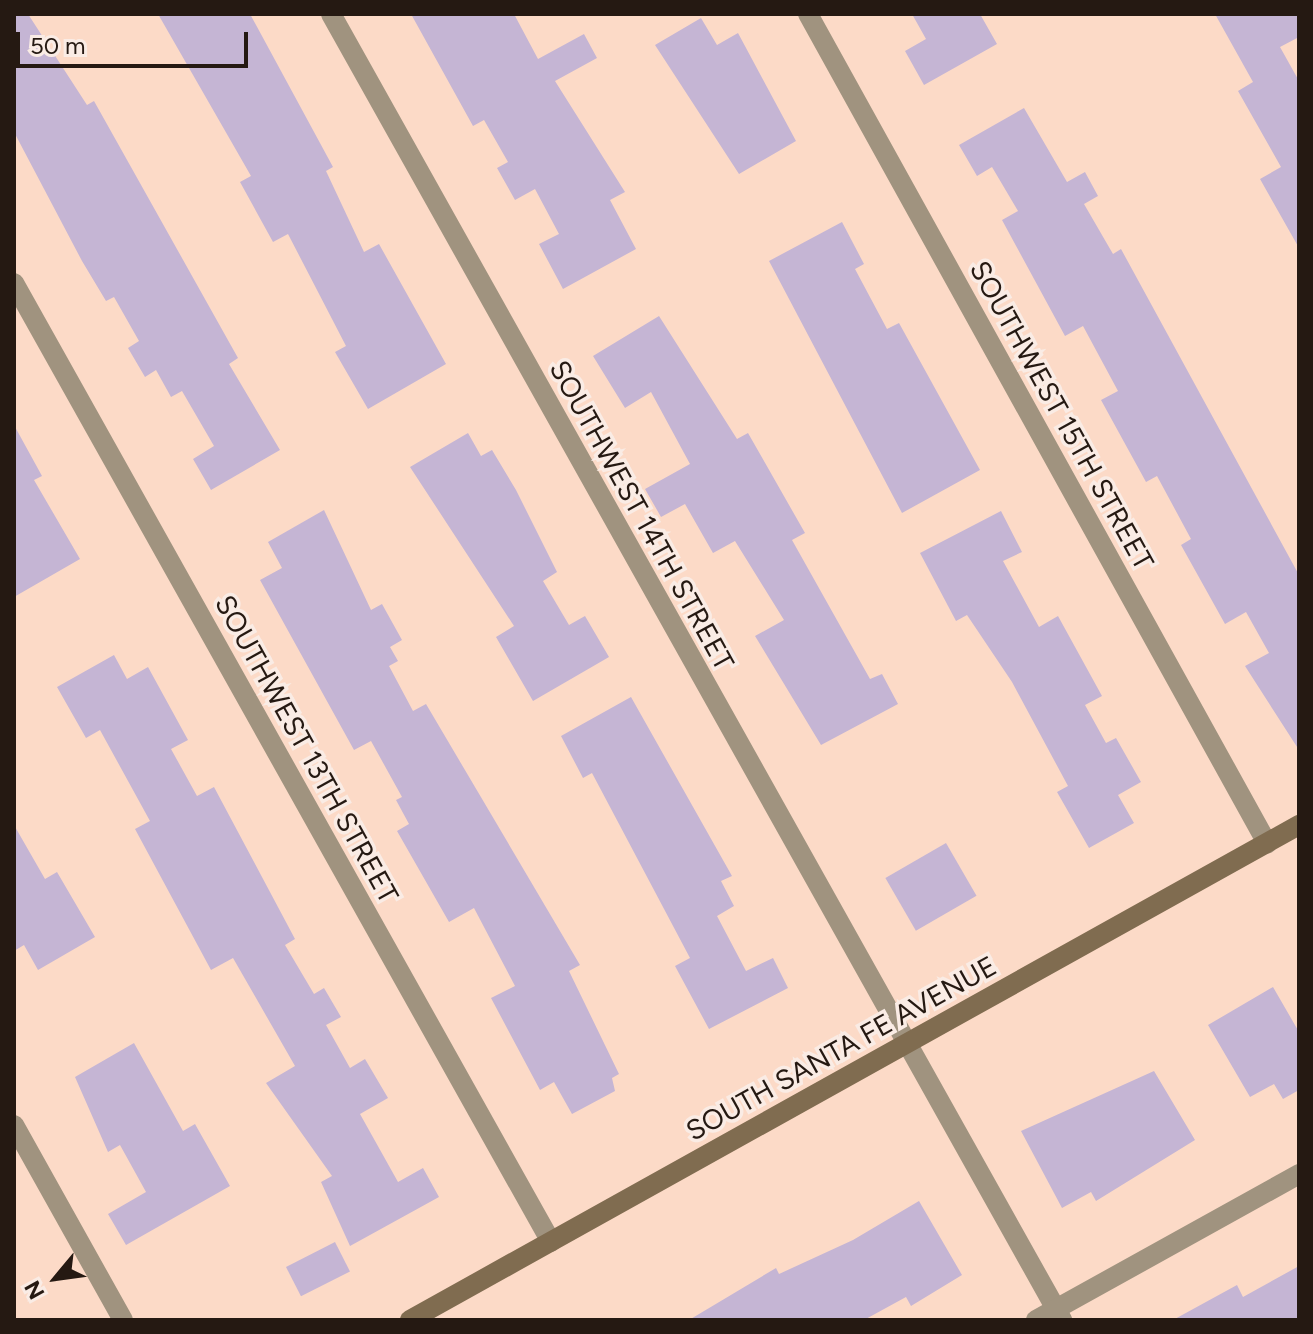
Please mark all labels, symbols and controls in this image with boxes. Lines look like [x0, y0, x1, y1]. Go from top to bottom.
scale bar [20, 16, 252, 66]
text: 50 m [30, 31, 86, 60]
street label: SOUTHWEST 15TH STREET [963, 255, 1161, 575]
street label: SOUTHWEST 14TH STREET [543, 354, 741, 676]
street label: SOUTHWEST 13TH STREET [208, 589, 406, 909]
street label: SOUTH SANTA FE AVENUE [680, 949, 1002, 1147]
north arrow [16, 1238, 96, 1318]
text: N [19, 1276, 51, 1304]

